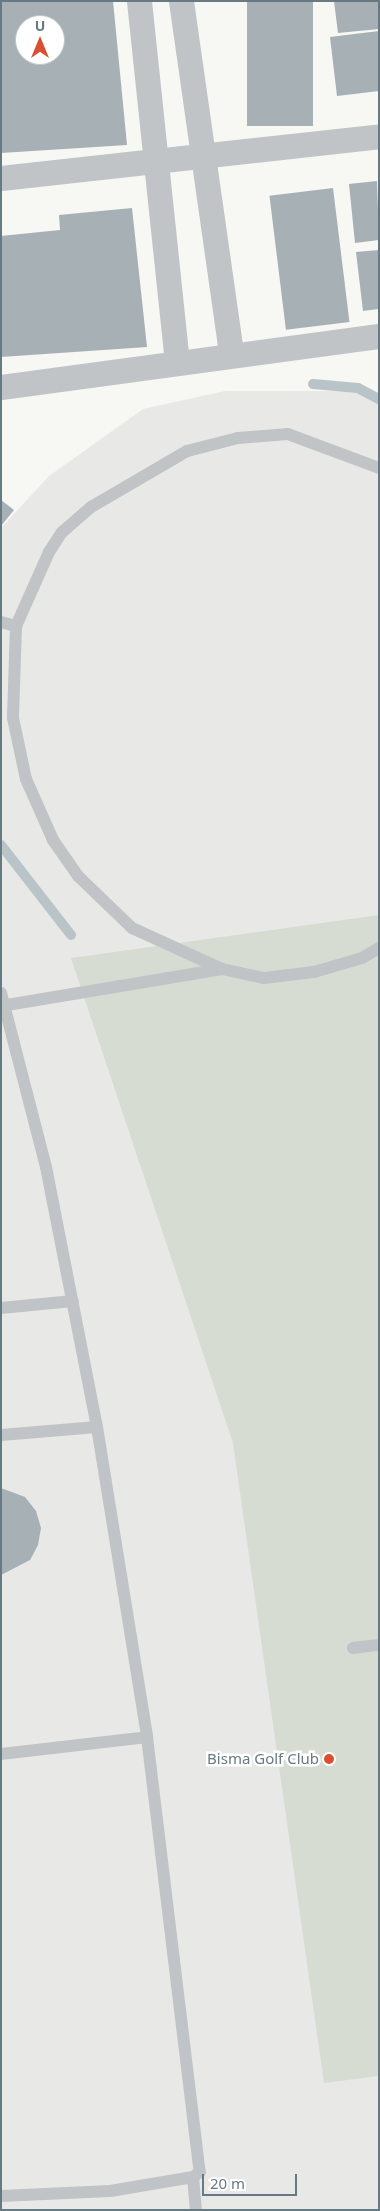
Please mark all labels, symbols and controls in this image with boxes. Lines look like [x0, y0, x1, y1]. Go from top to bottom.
north arrow [15, 15, 65, 65]
text: U [35, 16, 45, 35]
place label: Bisma Golf Club [207, 1750, 319, 1768]
marker: Bisma Golf Club [323, 1753, 335, 1765]
scale bar [205, 2164, 300, 2196]
text: 20 m [210, 2173, 245, 2193]

